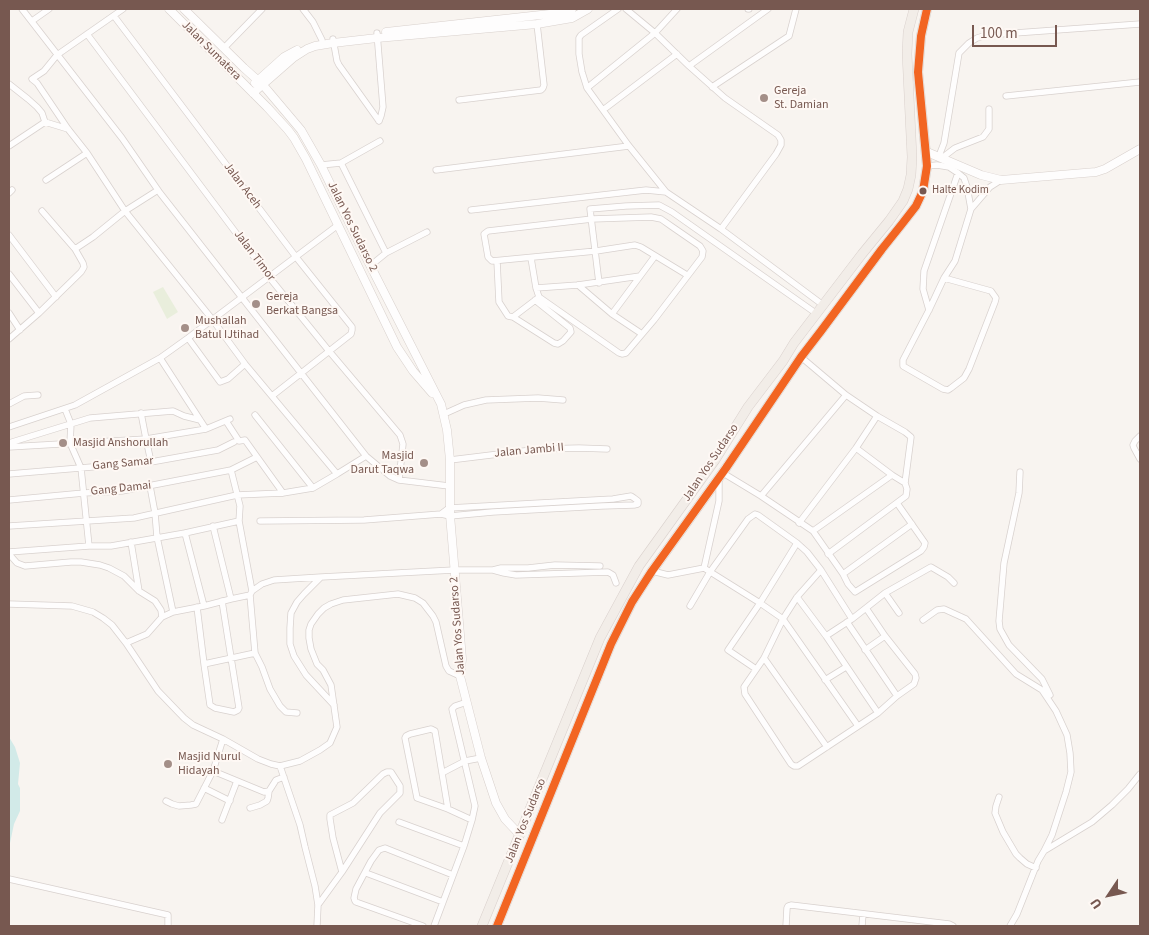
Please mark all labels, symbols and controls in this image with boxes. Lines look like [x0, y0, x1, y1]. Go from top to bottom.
scale bar [974, 15, 1059, 47]
street label: Jalan Sumatera [178, 18, 244, 84]
text: 100 m [980, 23, 1018, 44]
place label: Gereja St. Damian [774, 84, 829, 112]
marker: Gereja St. Damian [758, 92, 770, 104]
street label: Jalan Aceh [220, 160, 264, 212]
street label: Jalan Yos Sudarso 2 [324, 180, 380, 274]
place label: Halte Kodim [932, 184, 989, 198]
marker: Halte Kodim [918, 186, 928, 196]
street label: Jalan Timor [230, 228, 278, 284]
place label: Gereja Berkat Bangsa [266, 290, 338, 318]
marker: Gereja Berkat Bangsa [250, 298, 262, 310]
place label: Mushallah Batul IJtihad [195, 314, 259, 342]
marker: Mushallah Batul IJtihad [179, 322, 191, 334]
street label: Jalan Yos Sudarso [680, 422, 742, 504]
place label: Masjid Anshorullah [73, 436, 168, 450]
marker: Masjid Anshorullah [57, 437, 69, 449]
street label: Jalan Jambi II [494, 441, 564, 461]
place label: Masjid Darut Taqwa [351, 449, 414, 477]
street label: Gang Samar [92, 454, 154, 474]
marker: Masjid Darut Taqwa [418, 457, 430, 469]
street label: Gang Damai [90, 479, 152, 499]
street label: Jalan Yos Sudarso 2 [447, 576, 469, 676]
place label: Masjid Nurul Hidayah [178, 750, 241, 778]
marker: Masjid Nurul Hidayah [162, 758, 174, 770]
street label: Jalan Yos Sudarso [502, 776, 550, 866]
north arrow [1084, 870, 1134, 920]
text: U [1086, 894, 1107, 913]

